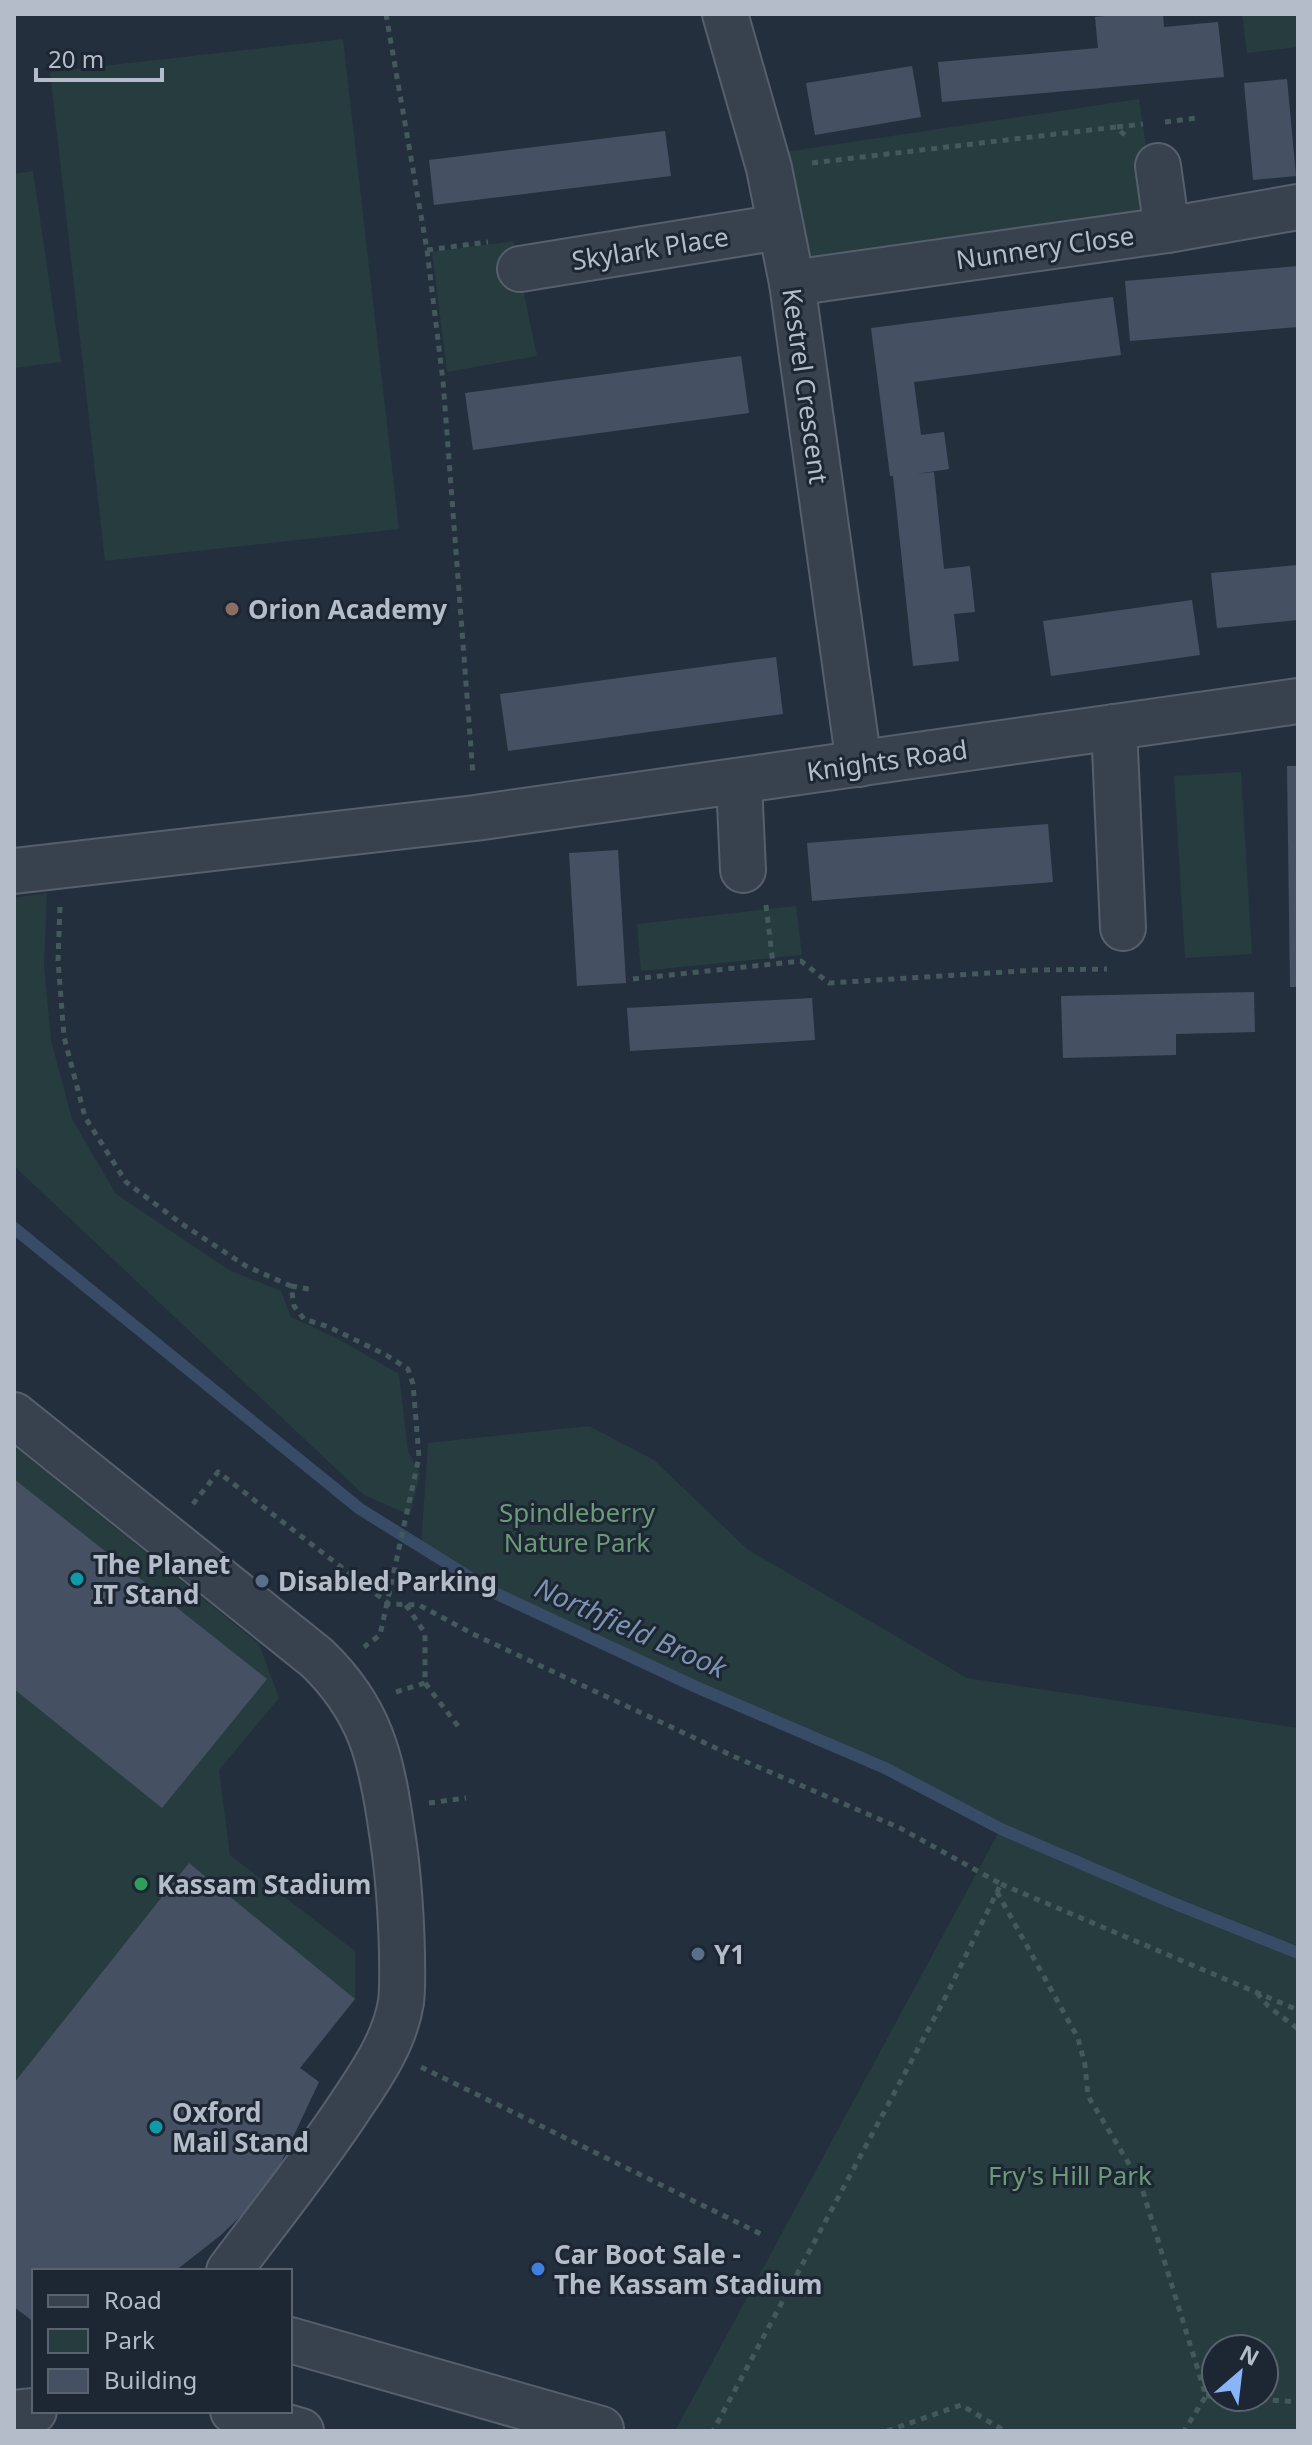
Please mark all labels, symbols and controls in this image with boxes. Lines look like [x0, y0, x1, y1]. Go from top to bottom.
scale bar [36, 32, 162, 82]
text: 20 m [48, 42, 104, 75]
street label: Nunnery Close [954, 217, 1136, 277]
street label: Skylark Place [569, 218, 731, 278]
street label: Kestrel Crescent [774, 286, 838, 486]
place label: Orion Academy [248, 591, 447, 627]
marker: Orion Academy [223, 600, 241, 618]
street label: Knights Road [804, 731, 970, 789]
park label: Spindleberry Nature Park [499, 1494, 656, 1560]
place label: The Planet IT Stand [93, 1546, 230, 1612]
place label: Disabled Parking [278, 1563, 497, 1599]
water label: Northfield Brook [529, 1568, 734, 1687]
marker: The Planet IT Stand [68, 1570, 86, 1588]
marker: Disabled Parking [253, 1572, 271, 1590]
place label: Kassam Stadium [157, 1866, 371, 1902]
marker: Kassam Stadium [132, 1875, 150, 1893]
place label: Y1 [714, 1936, 745, 1972]
marker: Y1 [689, 1945, 707, 1963]
place label: Oxford Mail Stand [172, 2094, 309, 2160]
marker: Oxford Mail Stand [147, 2118, 165, 2136]
park label: Fry's Hill Park [988, 2157, 1152, 2193]
place label: Car Boot Sale - The Kassam Stadium [554, 2236, 822, 2302]
marker: Car Boot Sale - The Kassam Stadium [529, 2260, 547, 2278]
legend [32, 2269, 292, 2413]
text: Road [104, 2283, 162, 2316]
text: Park [104, 2323, 155, 2356]
north arrow [1200, 2333, 1280, 2413]
text: N [1235, 2337, 1265, 2372]
text: Building [104, 2363, 197, 2396]

